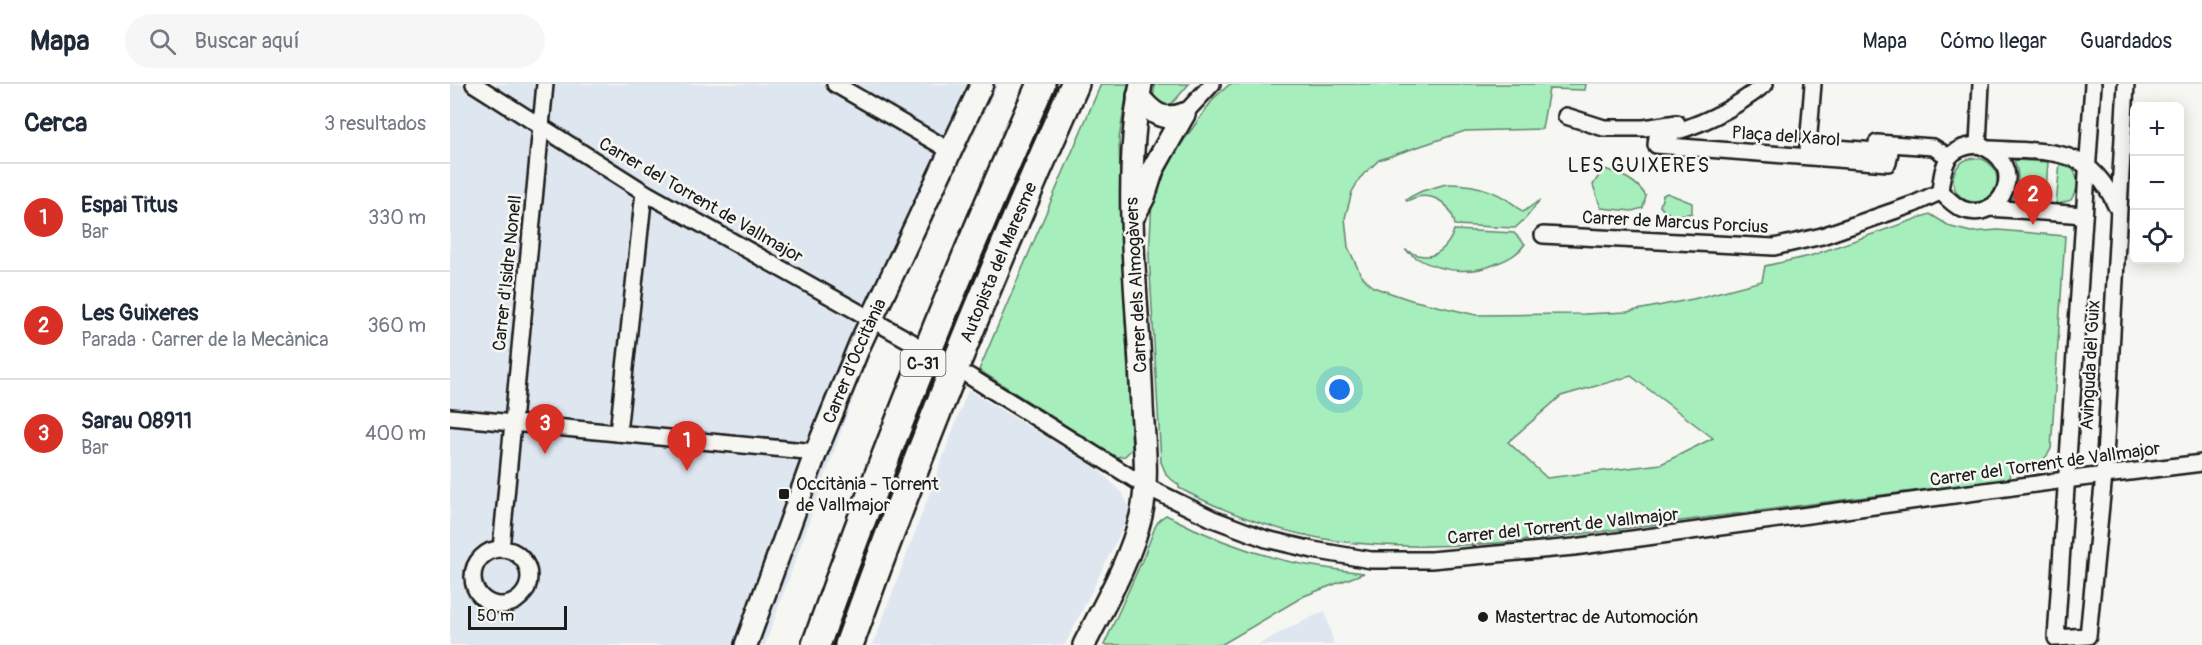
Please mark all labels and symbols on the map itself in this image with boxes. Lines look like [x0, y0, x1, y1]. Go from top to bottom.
street label: Plaça del Xarol [1731, 121, 1841, 152]
street label: Carrer del Torrent de Vallmajor [594, 132, 808, 269]
district label: LES GUIXERES [1567, 153, 1711, 178]
pin: 2 [2014, 176, 2052, 225]
street label: Autopista del Maresme [955, 179, 1043, 346]
street label: Carrer d'Isidre Nonell [488, 194, 527, 352]
street label: Carrer dels Almogàvers [1120, 197, 1153, 373]
street label: Carrer de Marcus Porcius [1581, 206, 1769, 239]
street label: Carrer d'Occitània [818, 295, 892, 427]
street label: Avinguda del Guix [2076, 299, 2105, 431]
road number: C-31 [900, 350, 946, 376]
your location [1325, 375, 1354, 404]
pin: 3 [526, 404, 565, 454]
pin: 1 [668, 422, 706, 471]
street label: Carrer del Torrent de Vallmajor [1928, 437, 2162, 492]
place label: Occitània - Torrent de Vallmajor [796, 473, 940, 517]
marker: Occitània - Torrent de Vallmajor [777, 487, 791, 501]
street label: Carrer del Torrent de Vallmajor [1446, 503, 1680, 550]
scale bar [468, 603, 567, 630]
place label: Mastertrac de Automoción [1495, 606, 1698, 629]
marker: Mastertrac de Automoción [1476, 610, 1490, 624]

